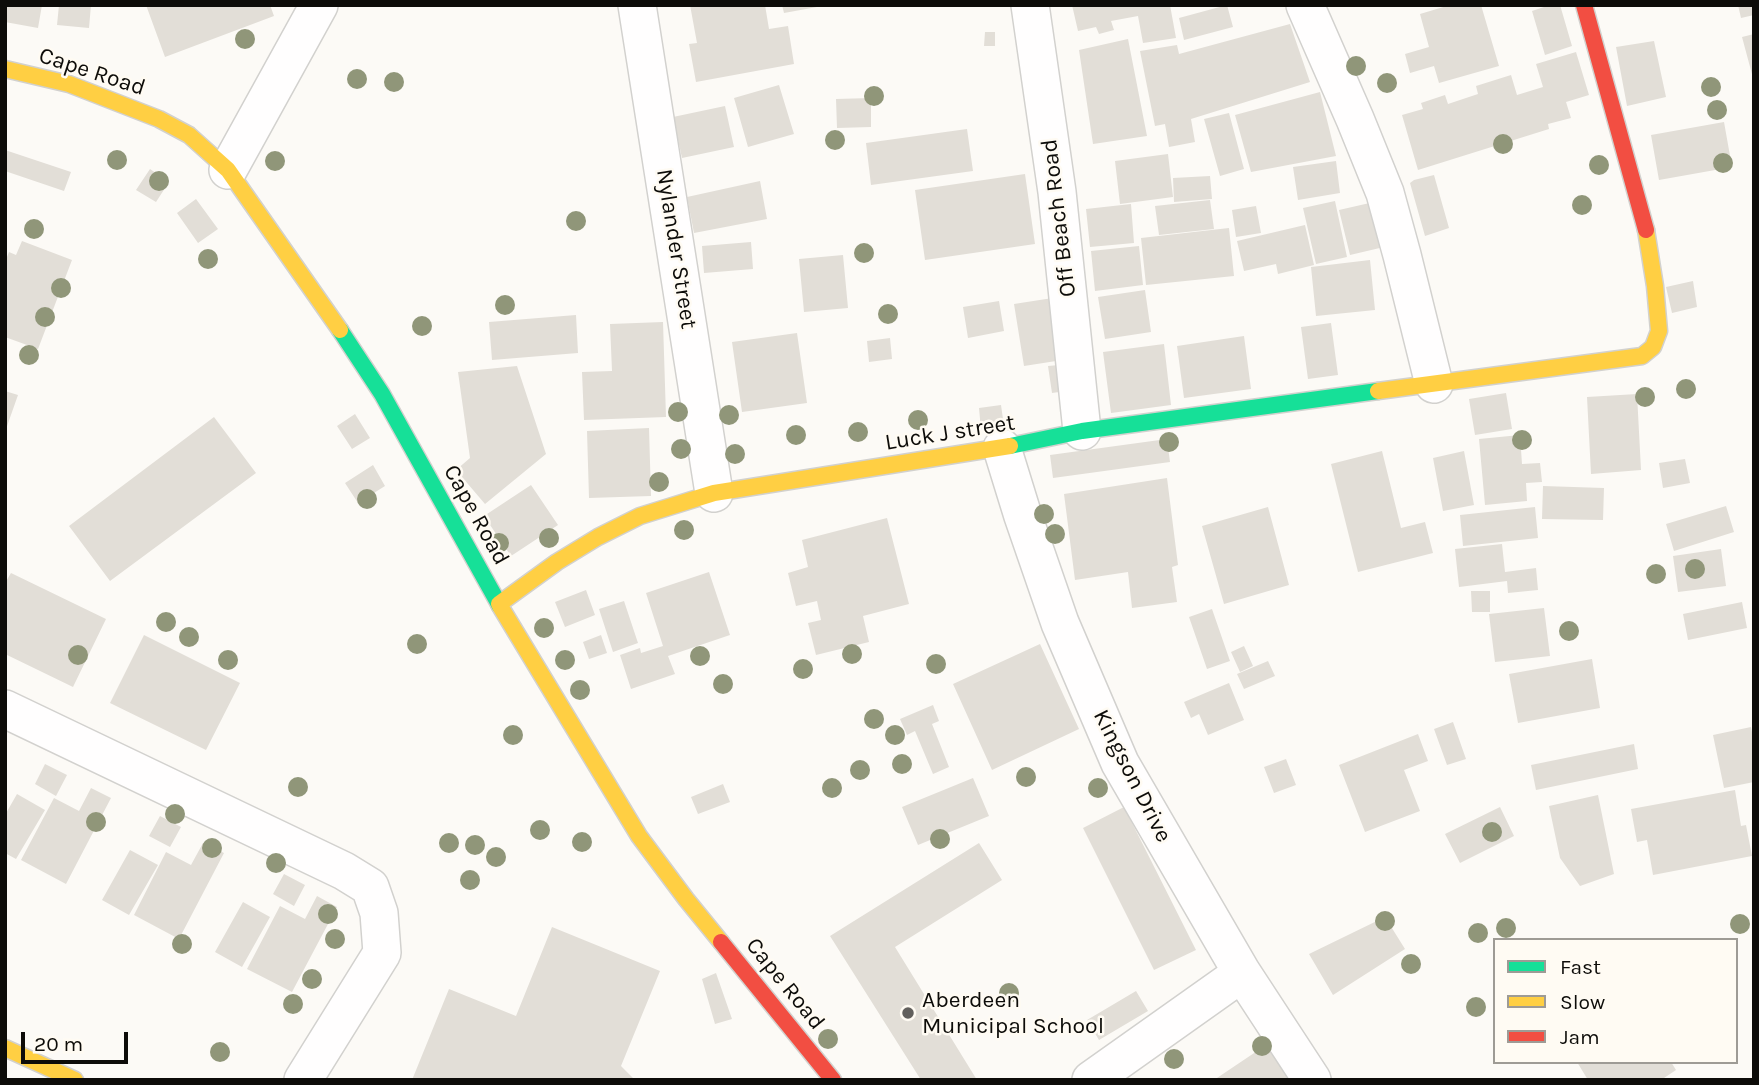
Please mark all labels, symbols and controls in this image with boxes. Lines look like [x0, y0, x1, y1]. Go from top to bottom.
street label: Cape Road [35, 42, 149, 102]
street label: Off Beach Road [1036, 137, 1082, 299]
street label: Nylander Street [650, 167, 702, 331]
street label: Luck J street [883, 409, 1017, 457]
street label: Cape Road [437, 460, 515, 570]
street label: Kingson Drive [1087, 705, 1177, 847]
street label: Cape Road [740, 932, 830, 1036]
legend [1493, 938, 1738, 1064]
text: Fast [1560, 955, 1601, 979]
place label: Aberdeen Municipal School [922, 986, 1104, 1040]
text: Slow [1560, 990, 1605, 1014]
marker: Aberdeen Municipal School [900, 1005, 916, 1021]
scale bar [24, 1018, 131, 1062]
text: Jam [1560, 1025, 1600, 1049]
text: 20 m [34, 1032, 83, 1056]

